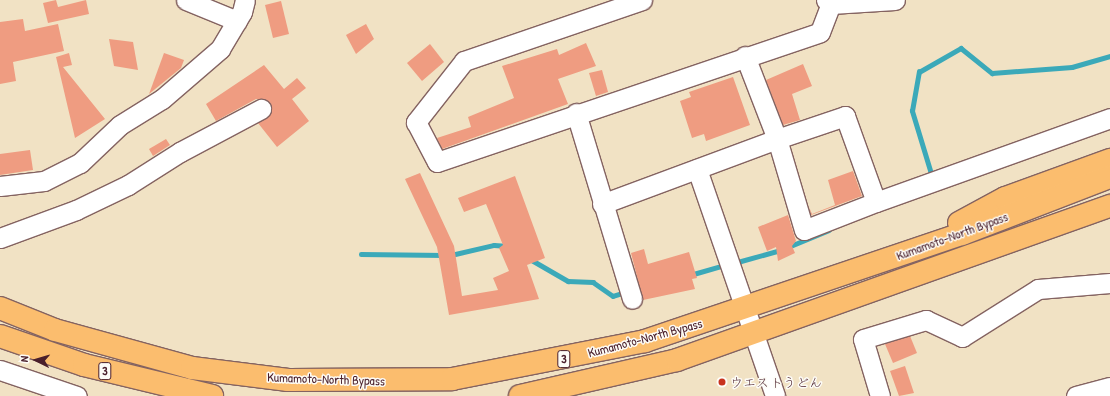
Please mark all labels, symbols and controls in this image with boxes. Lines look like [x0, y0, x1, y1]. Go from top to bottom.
street label: Kumamoto-North Bypass [894, 209, 1010, 263]
street label: Kumamoto-North Bypass [586, 315, 704, 361]
north arrow [16, 340, 56, 380]
road number: 3 [557, 349, 571, 369]
text: N [17, 355, 31, 362]
road number: 3 [98, 361, 112, 381]
street label: Kumamoto-North Bypass [267, 369, 385, 389]
place label: ウエストうどん [730, 374, 821, 390]
marker: ウエストうどん [717, 377, 727, 387]

